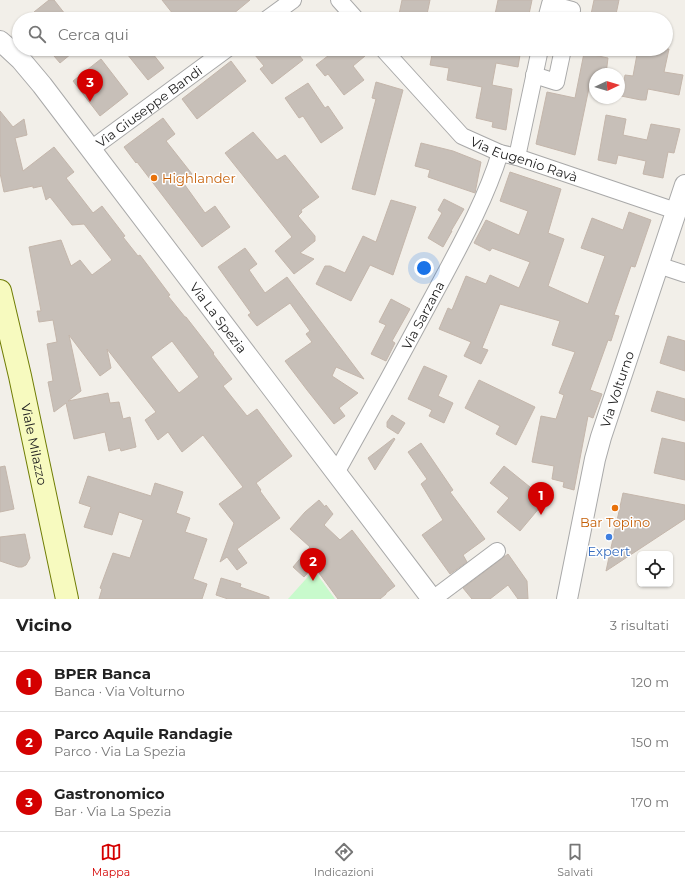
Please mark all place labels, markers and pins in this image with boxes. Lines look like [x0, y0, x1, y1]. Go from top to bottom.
pin: 3 [77, 69, 103, 102]
place label: Highlander [162, 170, 236, 186]
marker: Highlander [149, 173, 159, 183]
pin: 1 [528, 482, 554, 515]
marker: Bar Topino [610, 503, 620, 513]
place label: Bar Topino [580, 514, 650, 530]
marker: Expert [604, 532, 614, 542]
place label: Expert [588, 543, 630, 559]
pin: 2 [300, 548, 326, 581]

